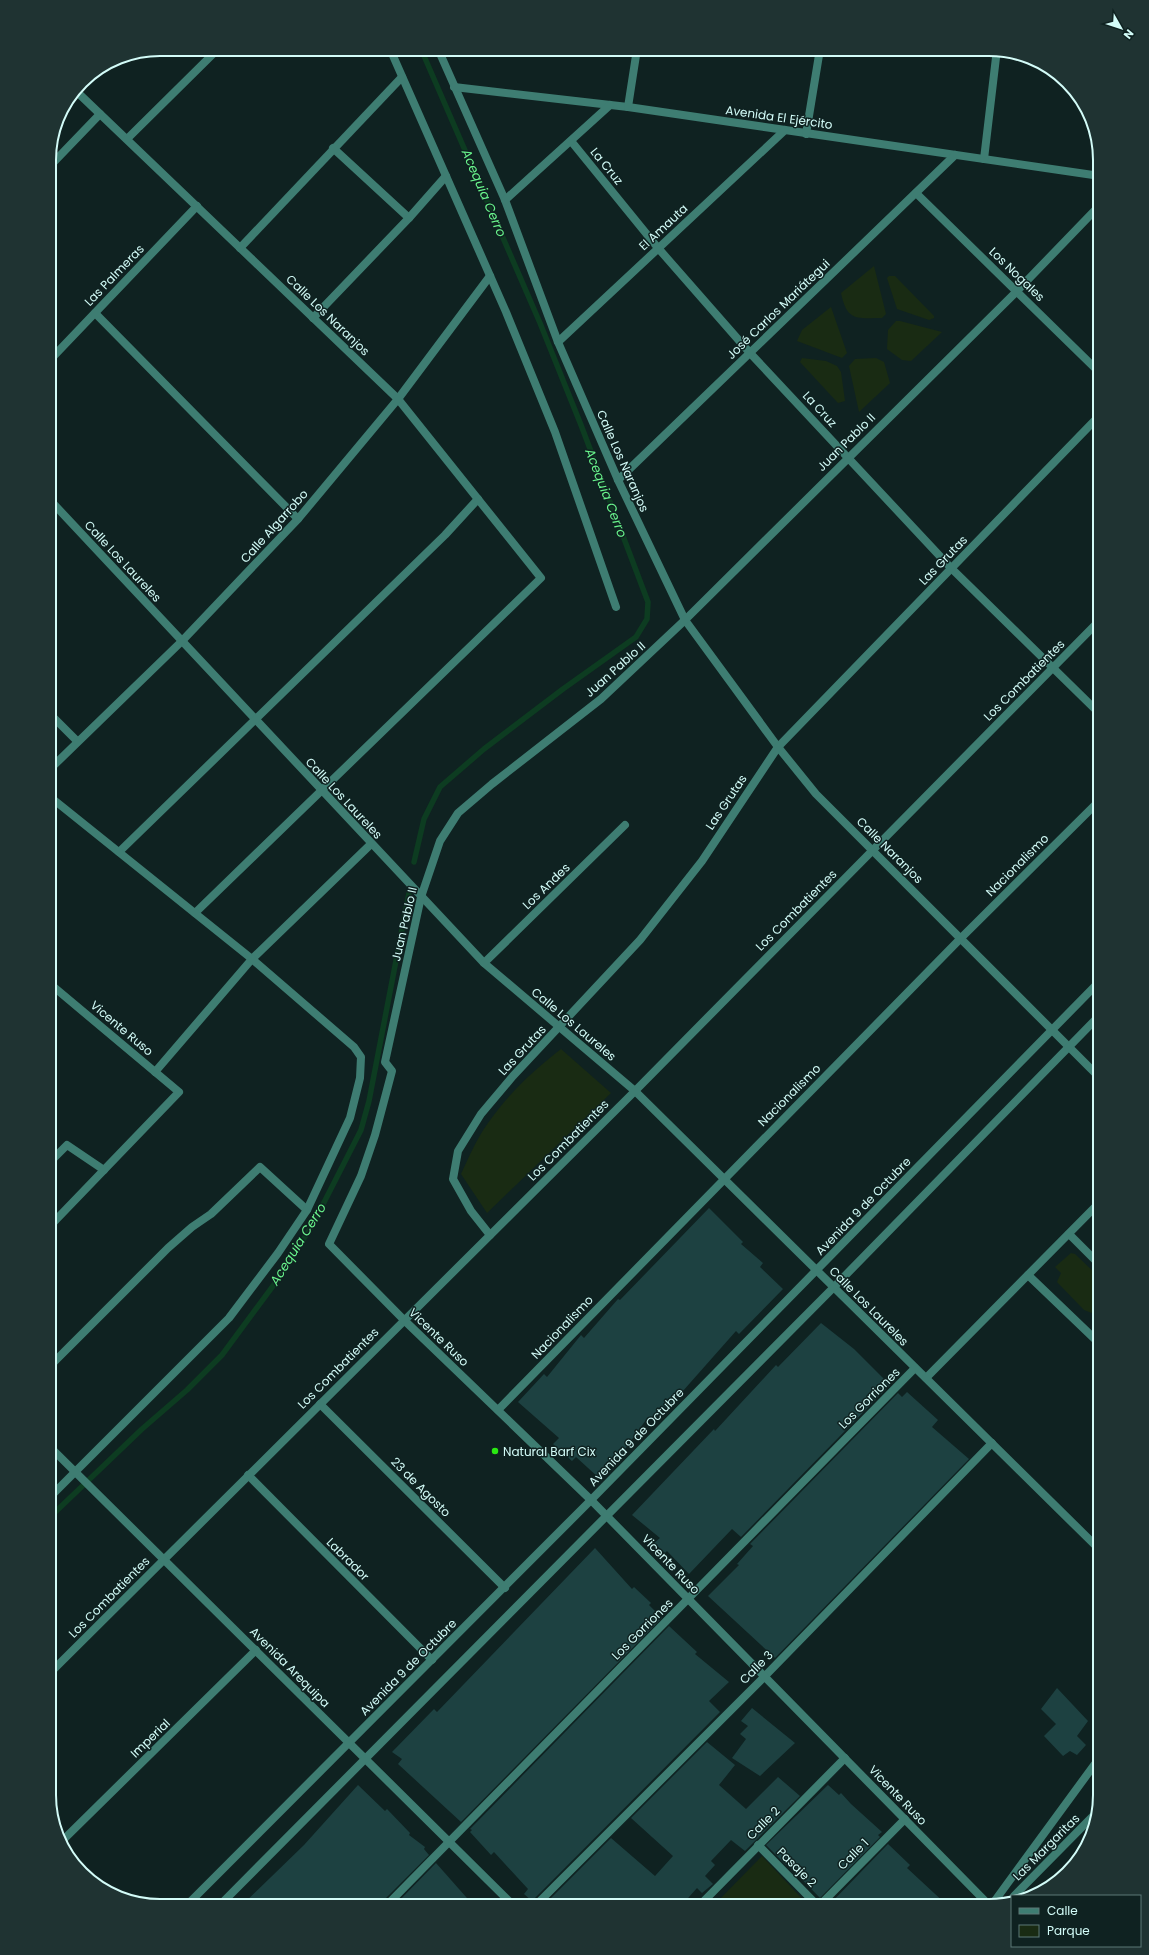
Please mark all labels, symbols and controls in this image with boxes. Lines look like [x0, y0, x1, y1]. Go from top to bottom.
north arrow [1101, 8, 1141, 48]
text: N [1120, 26, 1138, 43]
street label: Avenida El Ejército [724, 101, 834, 133]
street label: La Cruz [587, 144, 627, 188]
water label: Acequia Cerro [457, 145, 511, 240]
street label: El Amauta [635, 200, 691, 254]
street label: Las Palmeras [80, 241, 148, 309]
street label: Los Nogales [985, 243, 1049, 305]
street label: José Carlos Mariátegui [723, 255, 833, 363]
street label: Calle Los Naranjos [283, 271, 373, 359]
street label: La Cruz [799, 387, 841, 431]
street label: Calle Los Naranjos [593, 407, 653, 515]
street label: Juan Pablo II [813, 409, 879, 475]
water label: Acequia Cerro [580, 445, 632, 540]
street label: Calle Algarrobo [236, 485, 312, 566]
street label: Calle Los Laureles [81, 517, 165, 605]
street label: Las Grutas [915, 531, 971, 589]
street label: Los Combatientes [980, 636, 1068, 724]
street label: Juan Pablo II [581, 637, 649, 701]
street label: Calle Los Laureles [302, 754, 386, 842]
street label: Las Grutas [701, 771, 751, 833]
street label: Calle Naranjos [853, 813, 927, 887]
street label: Nacionalismo [982, 830, 1052, 900]
street label: Los Andes [519, 859, 573, 913]
street label: Los Combatientes [752, 866, 840, 954]
street label: Juan Pablo II [387, 885, 421, 963]
street label: Calle Los Laureles [528, 983, 620, 1065]
street label: Vicente Ruso [87, 997, 157, 1060]
street label: Las Grutas [494, 1021, 550, 1079]
street label: Nacionalismo [754, 1060, 824, 1130]
street label: Los Combatientes [524, 1096, 612, 1184]
street label: Avenida 9 de Octubre [812, 1153, 914, 1259]
water label: Acequia Cerro [265, 1199, 331, 1290]
street label: Calle Los Laureles [826, 1263, 912, 1349]
street label: Nacionalismo [527, 1291, 597, 1363]
street label: Vicente Ruso [405, 1304, 473, 1370]
street label: Los Combatientes [294, 1324, 382, 1412]
street label: Los Gorriones [835, 1364, 903, 1432]
street label: Avenida 9 de Octubre [585, 1384, 687, 1490]
place label: Natural Barf Cix [503, 1443, 596, 1460]
marker: Natural Barf Cix [490, 1446, 500, 1456]
street label: 23 de Agosto [387, 1453, 455, 1521]
street label: Vicente Ruso [638, 1530, 704, 1598]
street label: Labrador [323, 1534, 374, 1585]
street label: Los Combatientes [65, 1553, 153, 1641]
street label: Los Gorriones [608, 1595, 676, 1663]
street label: Avenida 9 de Octubre [356, 1615, 460, 1719]
street label: Avenida Arequipa [246, 1623, 334, 1711]
street label: Calle 3 [735, 1646, 777, 1688]
street label: Imperial [126, 1715, 174, 1761]
street label: Vicente Ruso [865, 1761, 931, 1829]
street label: Calle 2 [743, 1802, 784, 1843]
street label: Las Margaritas [1009, 1810, 1083, 1884]
street label: Calle 1 [834, 1835, 872, 1873]
street label: Pasaje 2 [773, 1843, 821, 1891]
legend [1011, 1895, 1141, 1947]
text: Calle [1047, 1902, 1078, 1919]
text: Parque [1047, 1922, 1090, 1939]

